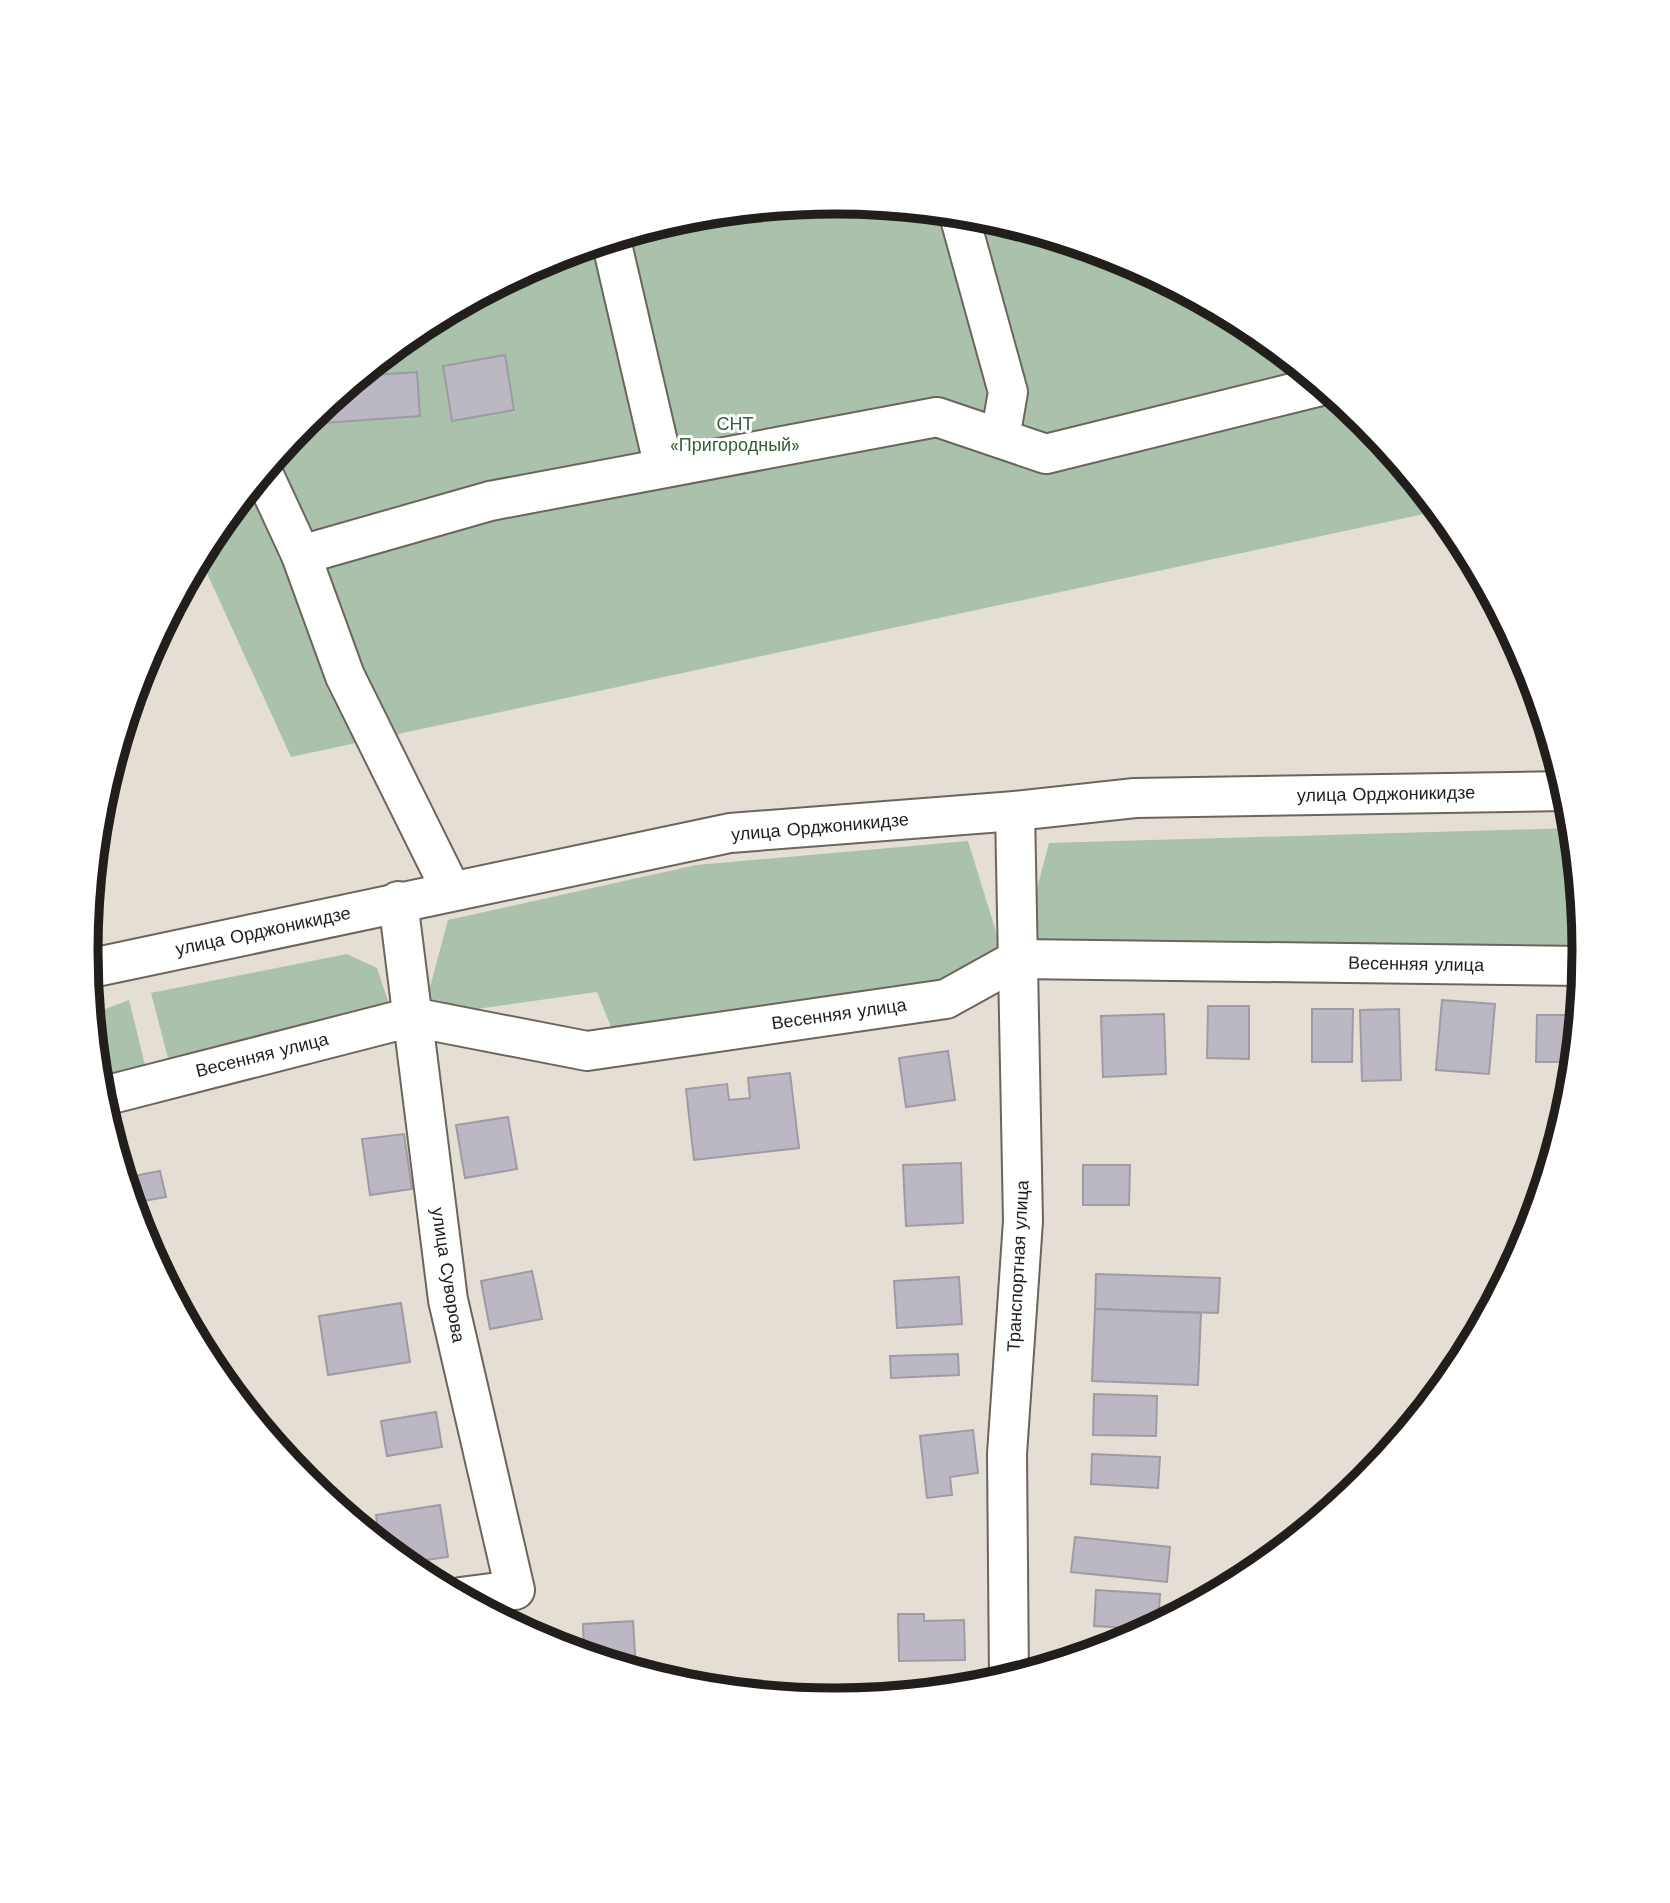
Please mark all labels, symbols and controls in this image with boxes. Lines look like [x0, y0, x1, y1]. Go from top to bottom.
park label: СНТ «Пригородный» [670, 413, 800, 455]
street label: улица Орджоникидзе [1297, 781, 1475, 806]
street label: улица Орджоникидзе [730, 808, 910, 845]
street label: улица Орджоникидзе [174, 902, 352, 959]
street label: Весенняя улица [1348, 952, 1485, 975]
street label: Весенняя улица [770, 994, 909, 1033]
street label: Весенняя улица [193, 1028, 331, 1081]
street label: Транспортная улица [1003, 1179, 1033, 1352]
street label: улица Суворова [427, 1206, 470, 1345]

